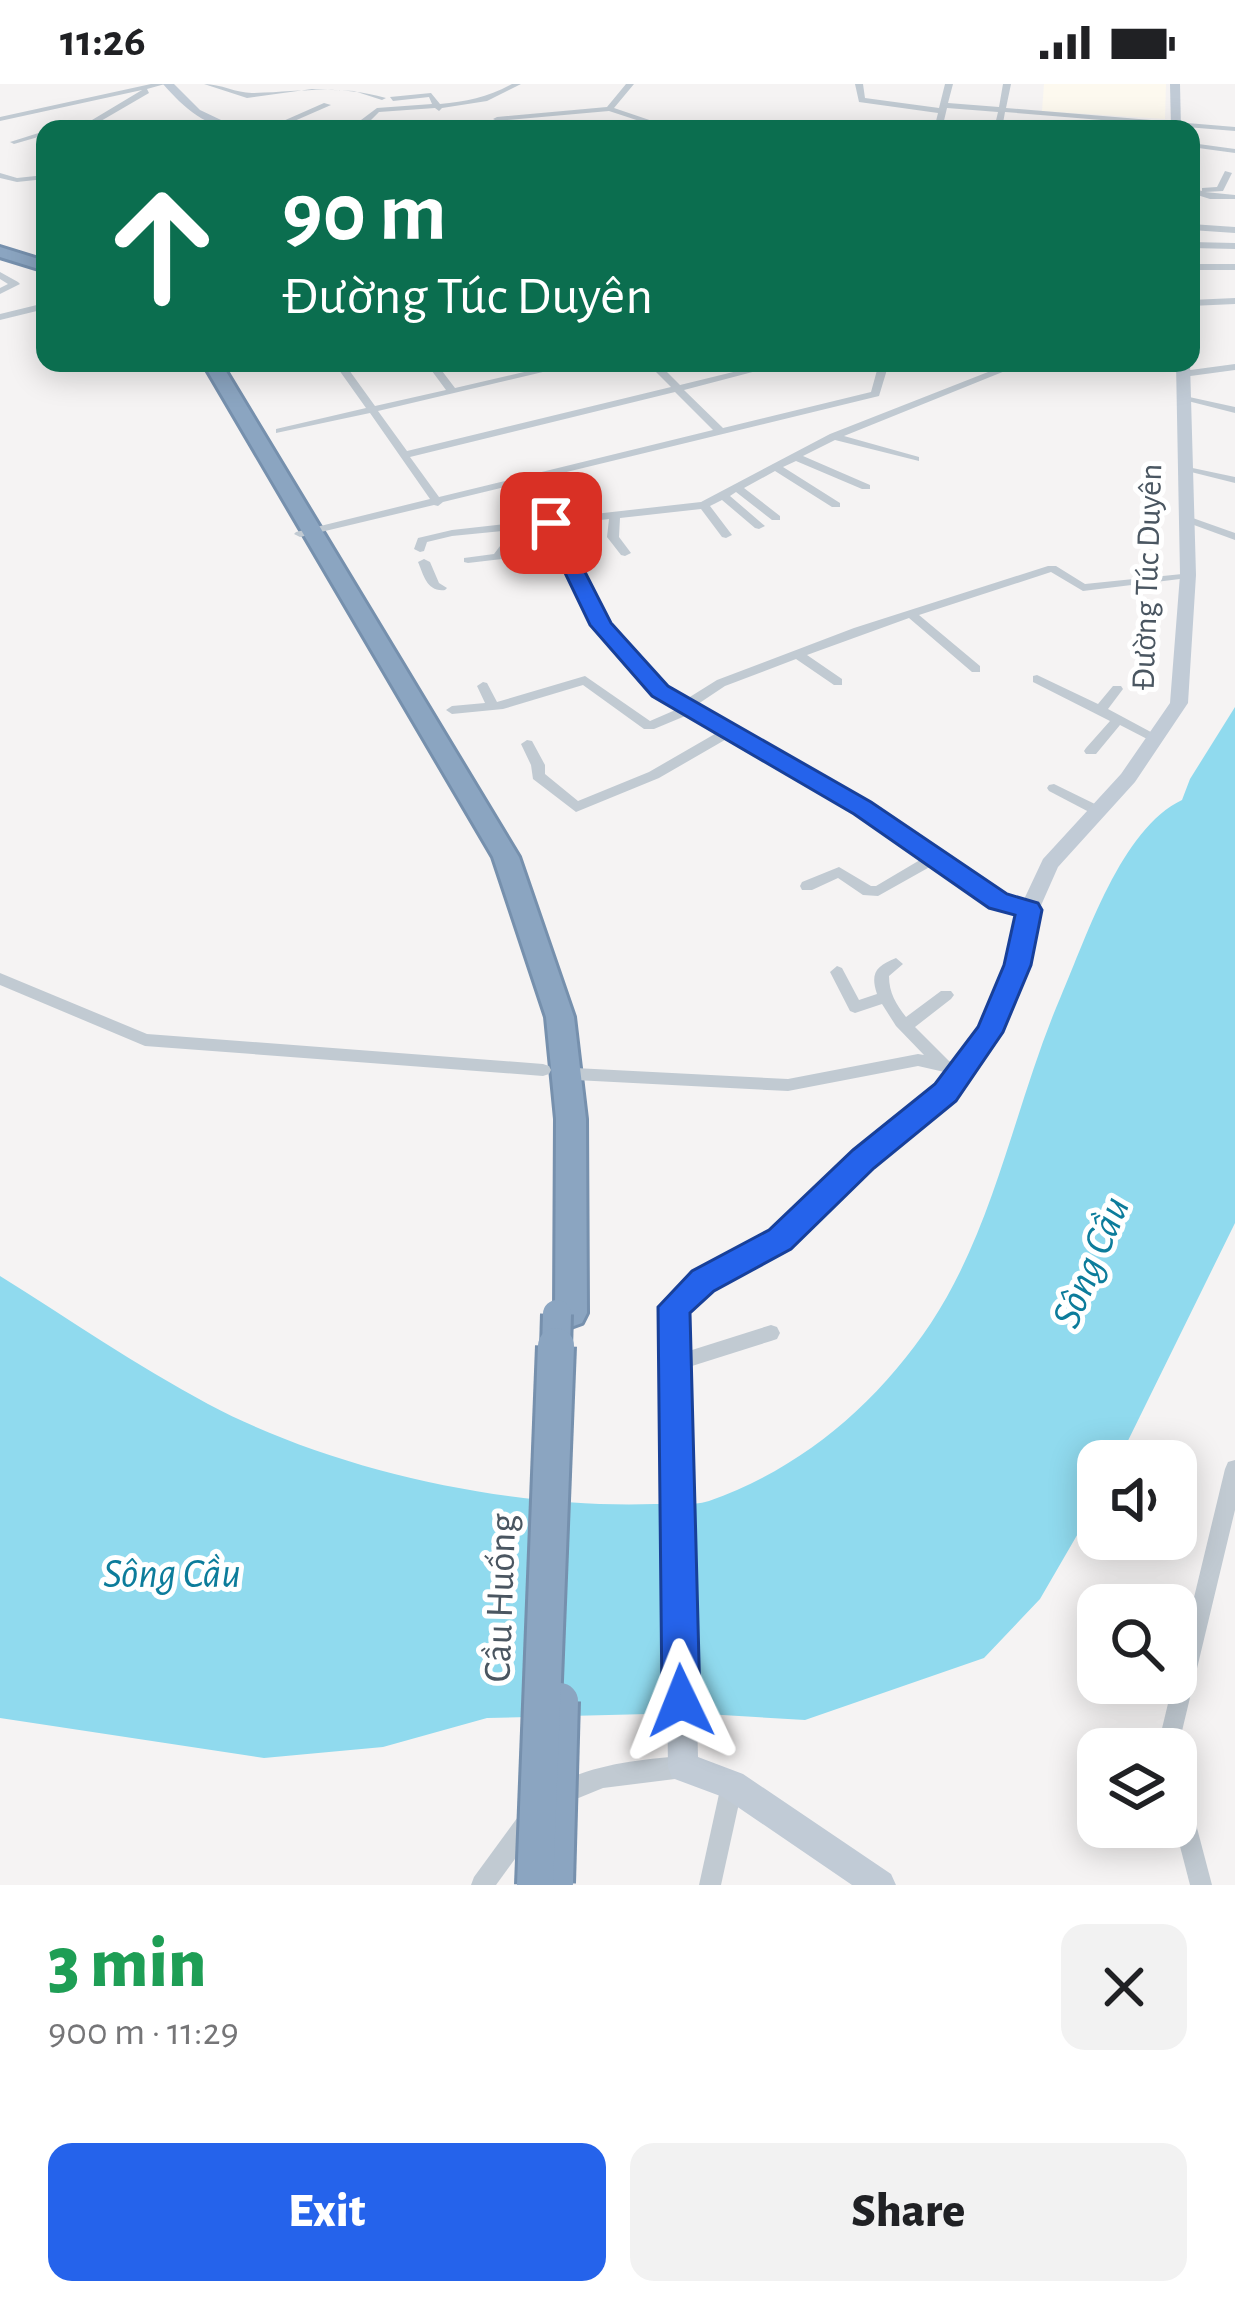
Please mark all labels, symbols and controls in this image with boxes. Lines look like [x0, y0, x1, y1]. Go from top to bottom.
text: 11:26 [60, 19, 146, 64]
icon: ahead [84, 168, 240, 324]
text: 90 m [282, 172, 447, 256]
text: Đường Túc Duyên [282, 270, 653, 324]
street label: Đường Túc Duyên [1128, 463, 1168, 691]
pin [500, 472, 602, 574]
icon: arrive [518, 490, 584, 556]
water label: Sông Cầu [1045, 1190, 1137, 1334]
map controls [1077, 1440, 1197, 1848]
button: sound [1077, 1440, 1197, 1560]
street label: Cầu Huống [479, 1513, 523, 1683]
water label: Sông Cầu [103, 1553, 241, 1595]
button: search [1077, 1584, 1197, 1704]
position arrow [618, 1638, 744, 1764]
button: layers [1077, 1728, 1197, 1848]
button: close [1061, 1924, 1187, 2050]
text: 3 min [48, 1928, 206, 2000]
text: 900 m · 11:29 [48, 2013, 239, 2052]
button: Exit [48, 2143, 606, 2281]
button: Share [630, 2143, 1187, 2281]

